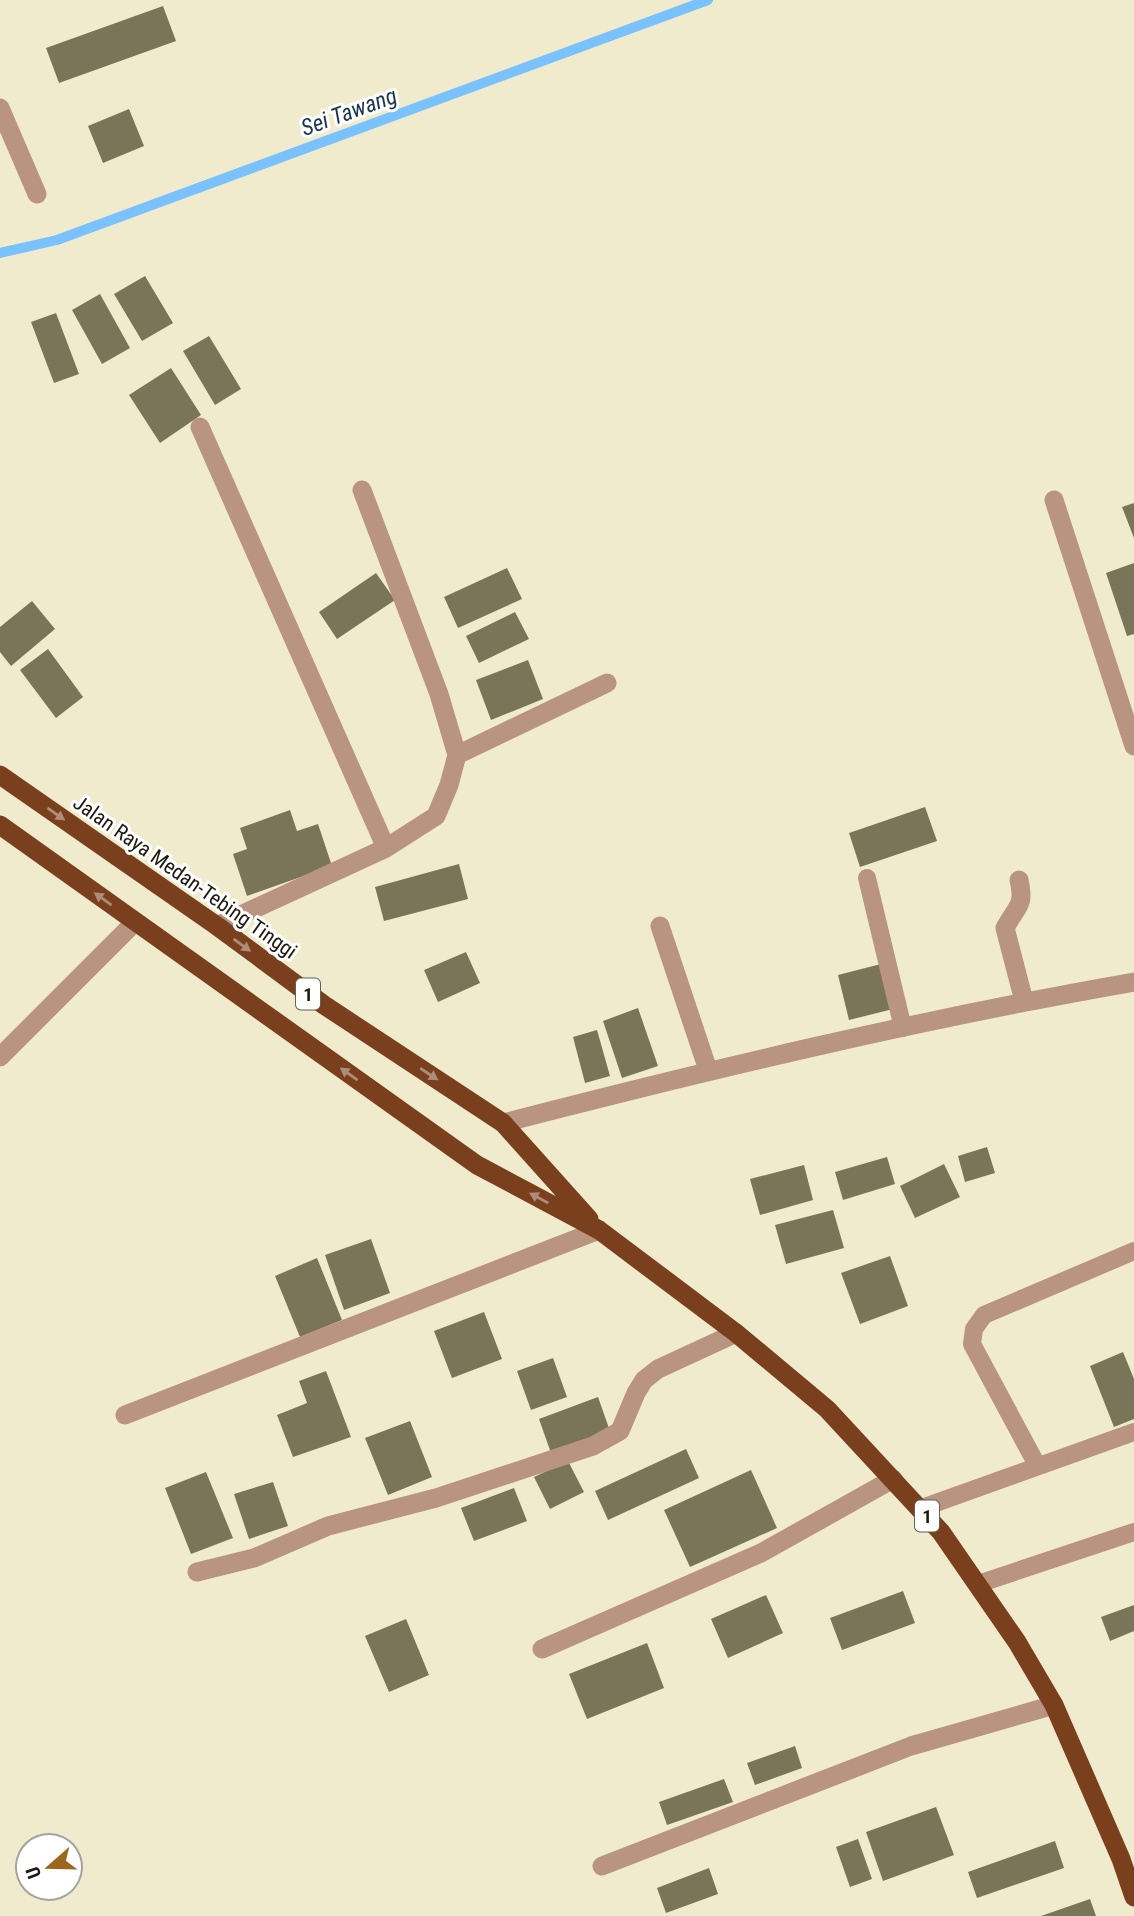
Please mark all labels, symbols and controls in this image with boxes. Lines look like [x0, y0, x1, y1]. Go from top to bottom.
water label: Sei Tawang [297, 82, 401, 142]
street label: Jalan Raya Medan-Tebing Tinggi [69, 790, 301, 964]
one-way arrow [47, 807, 65, 821]
one-way arrow [94, 893, 112, 907]
one-way arrow [233, 937, 251, 951]
road number: 1 [296, 978, 320, 1010]
one-way arrow [340, 1067, 358, 1081]
one-way arrow [420, 1067, 438, 1081]
one-way arrow [528, 1193, 548, 1205]
road number: 1 [915, 1500, 939, 1532]
north arrow [14, 1832, 84, 1902]
text: U [21, 1864, 46, 1882]

